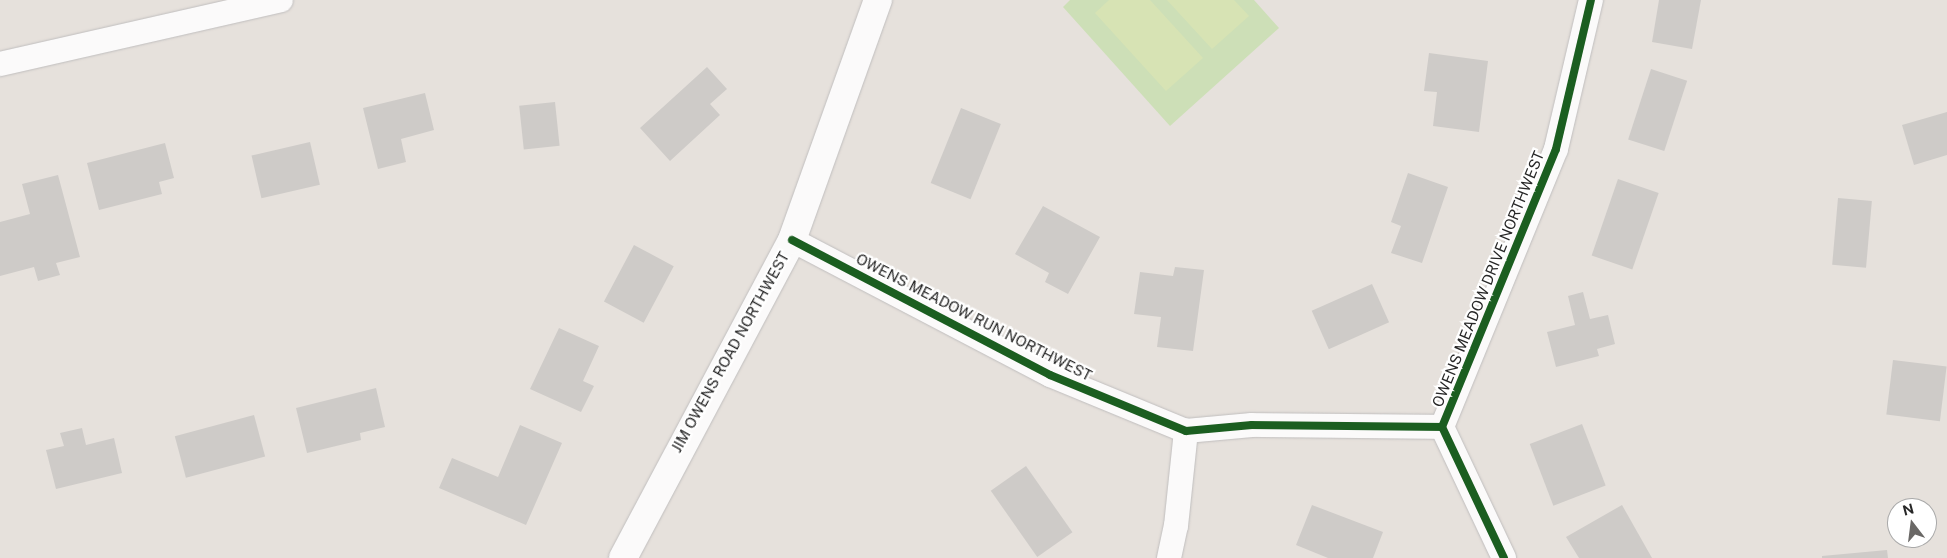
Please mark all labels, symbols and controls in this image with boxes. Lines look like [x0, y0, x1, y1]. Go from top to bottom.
street label: OWENS MEADOW DRIVE NORTHWEST [1428, 148, 1548, 410]
street label: JIM OWENS ROAD NORTHWEST [667, 248, 793, 456]
street label: OWENS MEADOW RUN NORTHWEST [853, 249, 1095, 385]
north arrow [1887, 498, 1937, 548]
text: N [1901, 500, 1916, 519]

